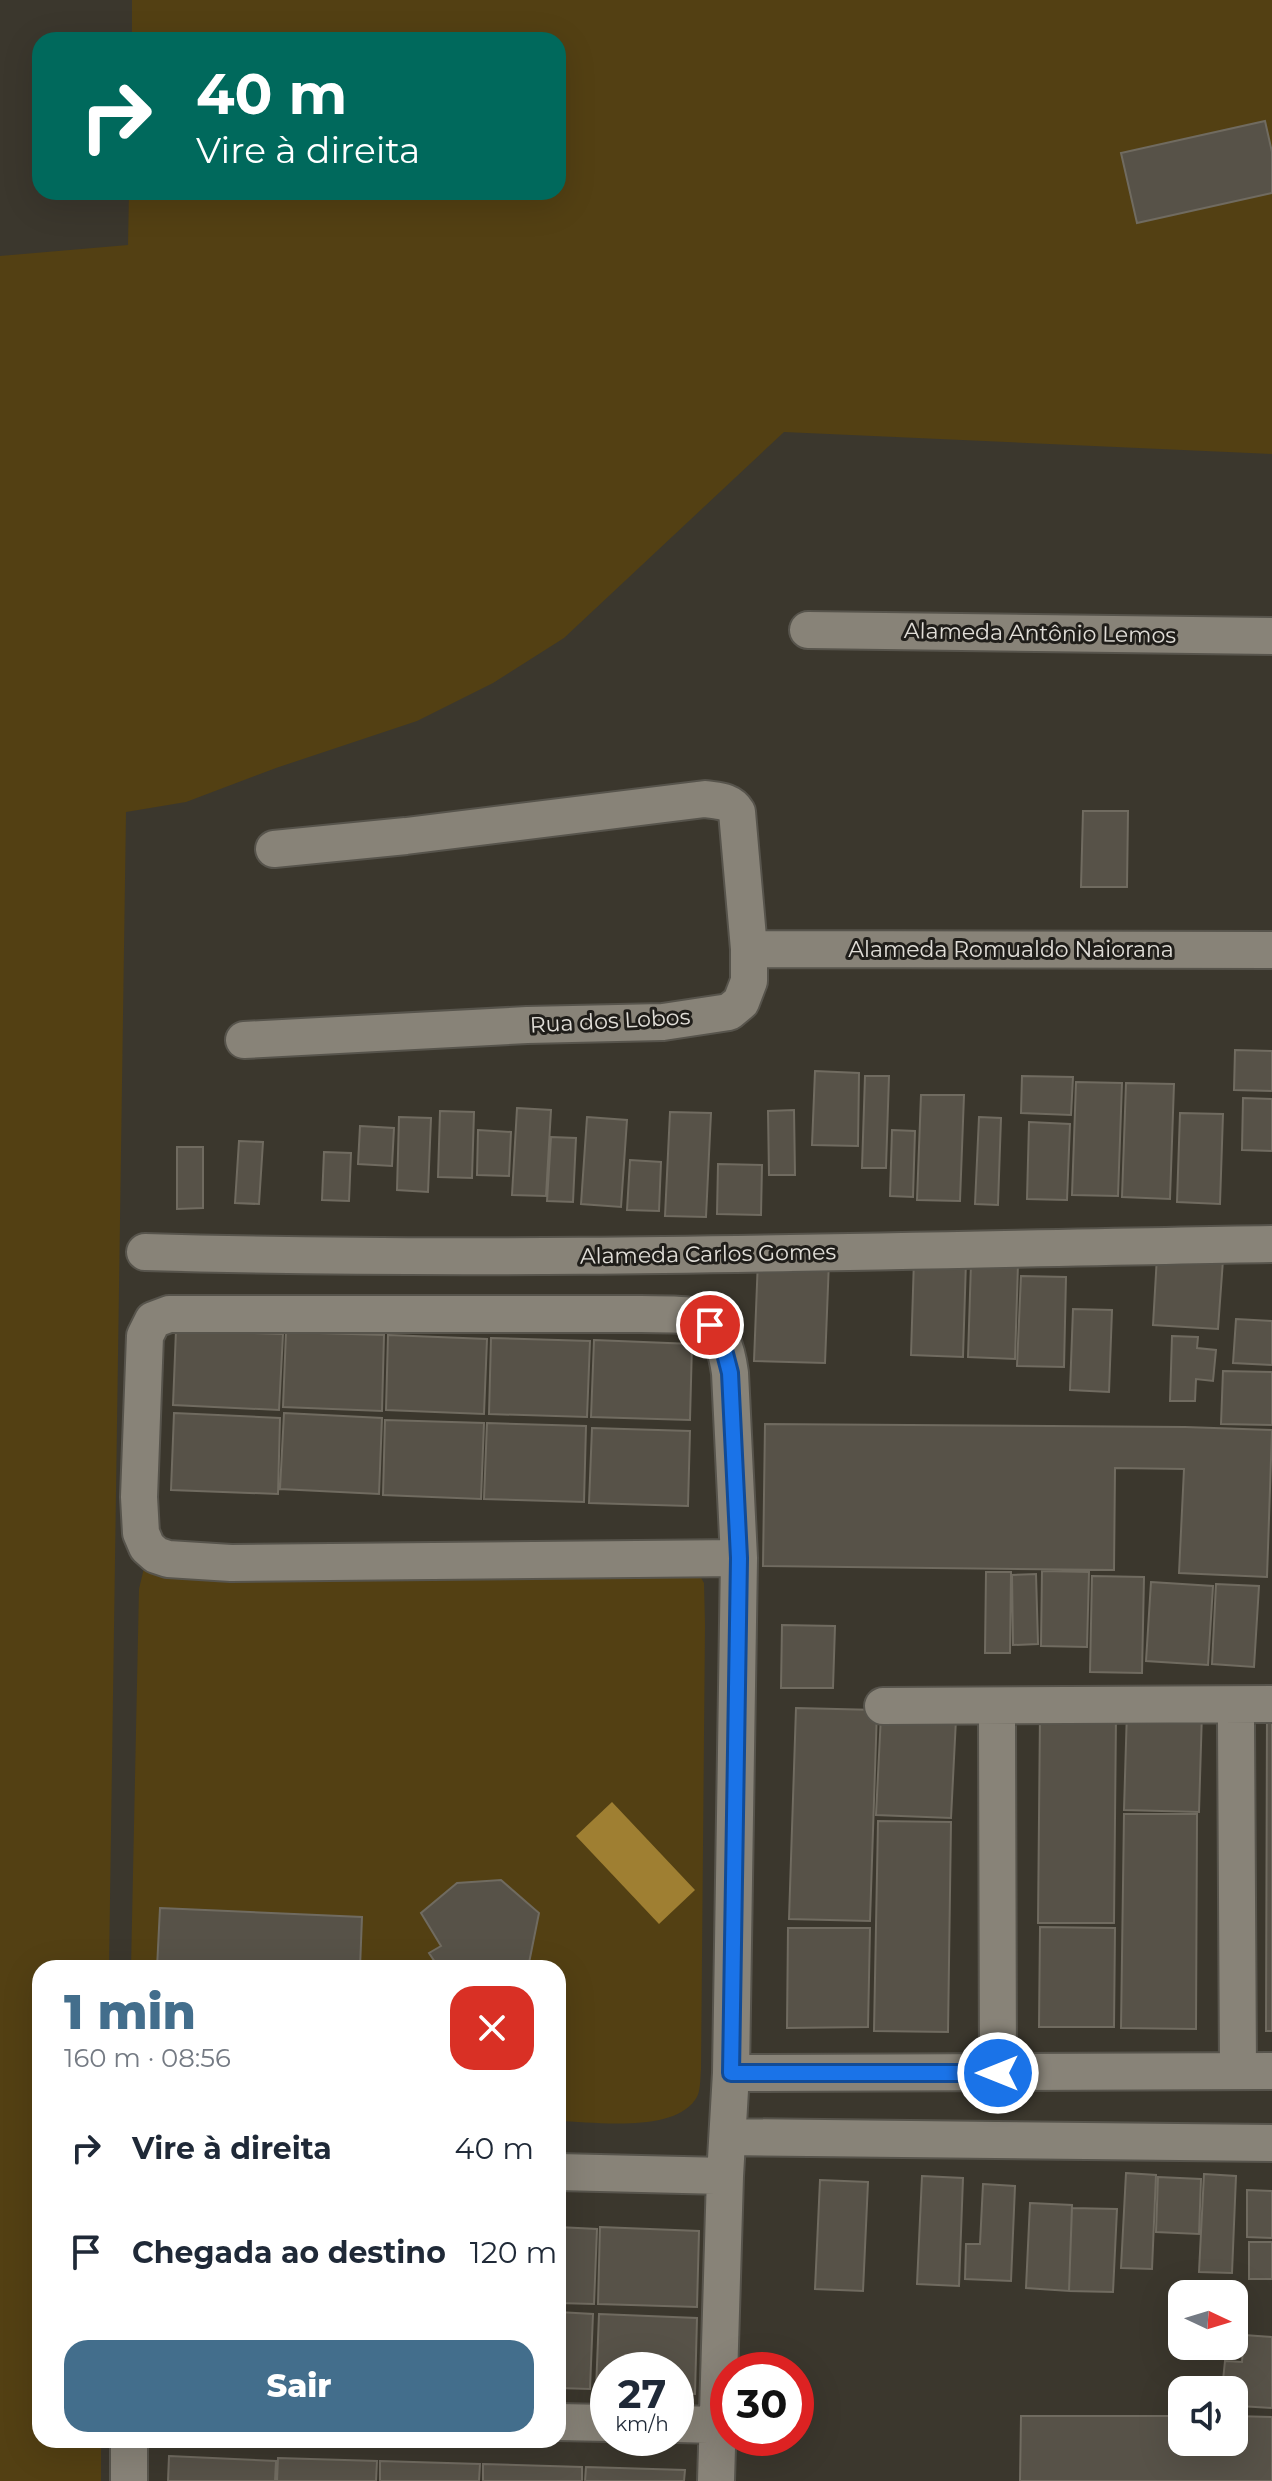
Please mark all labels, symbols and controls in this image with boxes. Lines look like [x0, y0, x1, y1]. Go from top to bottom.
text: 40 m [196, 60, 347, 128]
icon: right [64, 64, 168, 168]
text: Vire à direita [196, 128, 420, 172]
street label: Alameda Antônio Lemos [904, 617, 1177, 649]
street label: Alameda Romualdo Naiorana [848, 936, 1174, 963]
street label: Rua dos Lobos [529, 1003, 691, 1039]
street label: Alameda Carlos Gomes [580, 1238, 837, 1270]
pin [676, 1291, 744, 1359]
icon: arrive [688, 1303, 732, 1347]
text: 1 min [64, 1983, 196, 2041]
button: close [450, 1986, 534, 2070]
position arrow [956, 2031, 1040, 2115]
text: 160 m · 08:56 [64, 2042, 231, 2074]
icon: right [64, 2126, 108, 2170]
text: Vire à direita [132, 2130, 332, 2167]
text: 40 m [455, 2130, 534, 2167]
icon: arrive [64, 2230, 108, 2274]
text: Chegada ao destino [132, 2234, 446, 2271]
text: 120 m [470, 2234, 557, 2271]
north arrow [1168, 2280, 1248, 2360]
map controls [1168, 2280, 1248, 2456]
button: Sair [64, 2340, 534, 2432]
speed limit sign: 30 [710, 2352, 814, 2456]
text: 27 [618, 2369, 666, 2418]
button: sound [1168, 2376, 1248, 2456]
text: km/h [615, 2412, 669, 2436]

